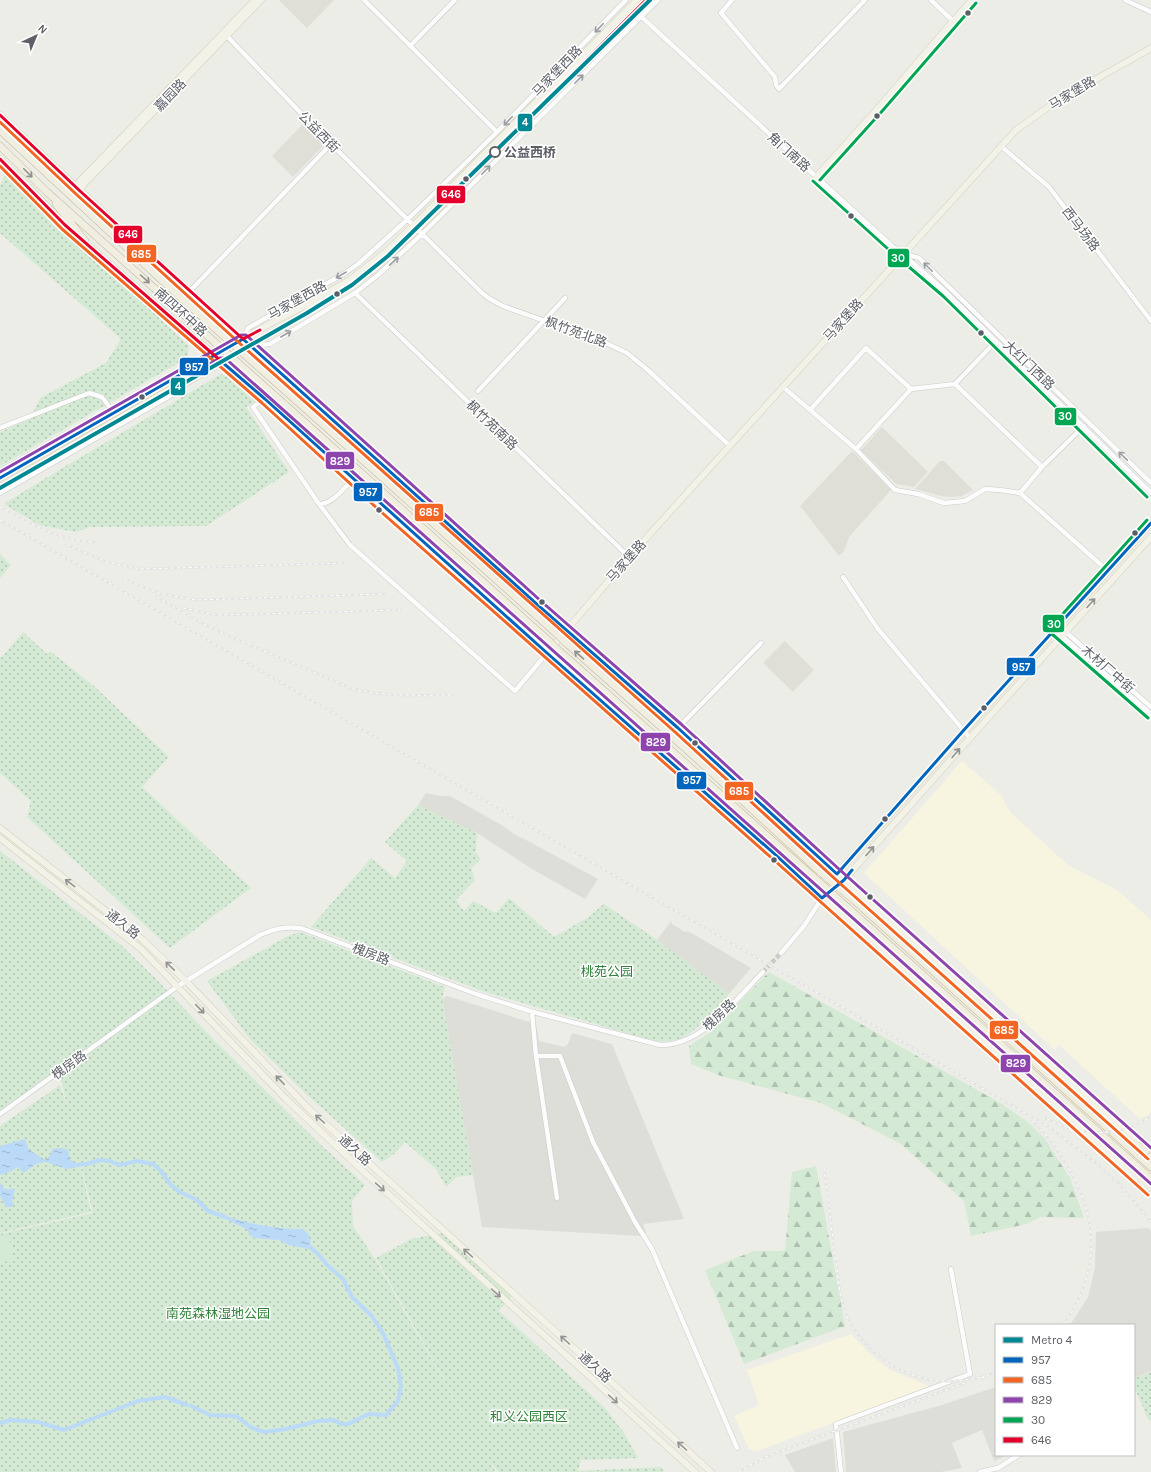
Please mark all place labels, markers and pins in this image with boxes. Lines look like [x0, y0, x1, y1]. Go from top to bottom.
unlabelled marker [963, 8, 973, 18]
unlabelled marker [872, 111, 882, 121]
place label: 公益西桥 [504, 145, 556, 160]
marker: 公益西桥 [489, 146, 501, 158]
unlabelled marker [461, 174, 471, 184]
unlabelled marker [846, 211, 856, 221]
unlabelled marker [332, 289, 342, 299]
unlabelled marker [976, 328, 986, 338]
unlabelled marker [137, 392, 147, 402]
unlabelled marker [374, 505, 384, 515]
unlabelled marker [1130, 528, 1140, 538]
unlabelled marker [537, 597, 547, 607]
unlabelled marker [979, 703, 989, 713]
unlabelled marker [690, 738, 700, 748]
unlabelled marker [880, 814, 890, 824]
unlabelled marker [769, 855, 779, 865]
unlabelled marker [865, 892, 875, 902]

